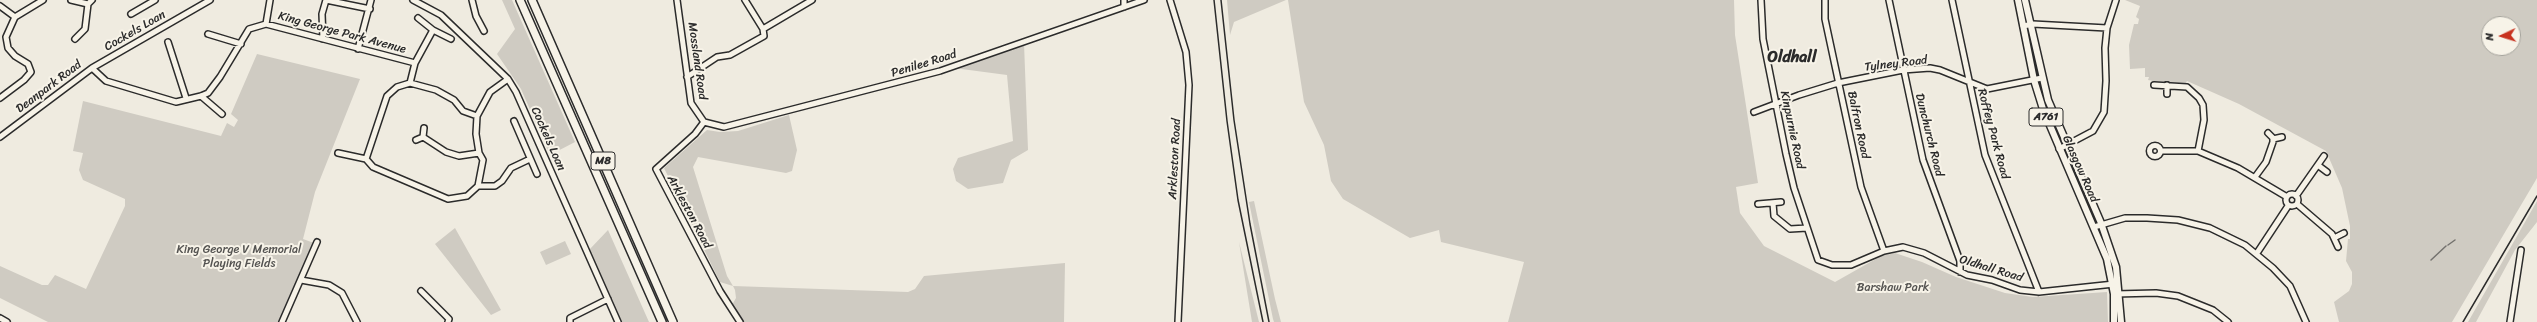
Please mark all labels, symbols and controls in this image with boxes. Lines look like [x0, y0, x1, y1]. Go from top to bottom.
street label: Cockels Loan [102, 8, 168, 54]
street label: King George Park Avenue [276, 9, 408, 57]
north arrow [2481, 16, 2521, 56]
street label: Mossland Road [684, 21, 710, 101]
text: N [2480, 32, 2499, 41]
street label: Penilee Road [890, 47, 958, 81]
district label: Oldhall [1768, 48, 1816, 68]
street label: Tylney Road [1864, 53, 1928, 75]
street label: Deanpark Road [13, 58, 85, 116]
street label: Roffey Park Road [1974, 87, 2012, 181]
street label: Kinpurnie Road [1777, 90, 1807, 170]
street label: Balfron Road [1844, 90, 1872, 160]
street label: Dunchurch Road [1912, 92, 1946, 178]
street label: Cockels Loan [528, 105, 568, 173]
road number: A761 [2029, 108, 2063, 126]
street label: Arkleston Road [1166, 118, 1184, 200]
street label: Glasgow Road [2059, 133, 2101, 205]
road number: M8 [591, 152, 615, 170]
street label: Arkleston Road [664, 173, 714, 251]
park label: King George V Memorial Playing Fields [176, 243, 302, 271]
street label: Oldhall Road [1958, 253, 2024, 285]
park label: Barshaw Park [1857, 281, 1929, 295]

